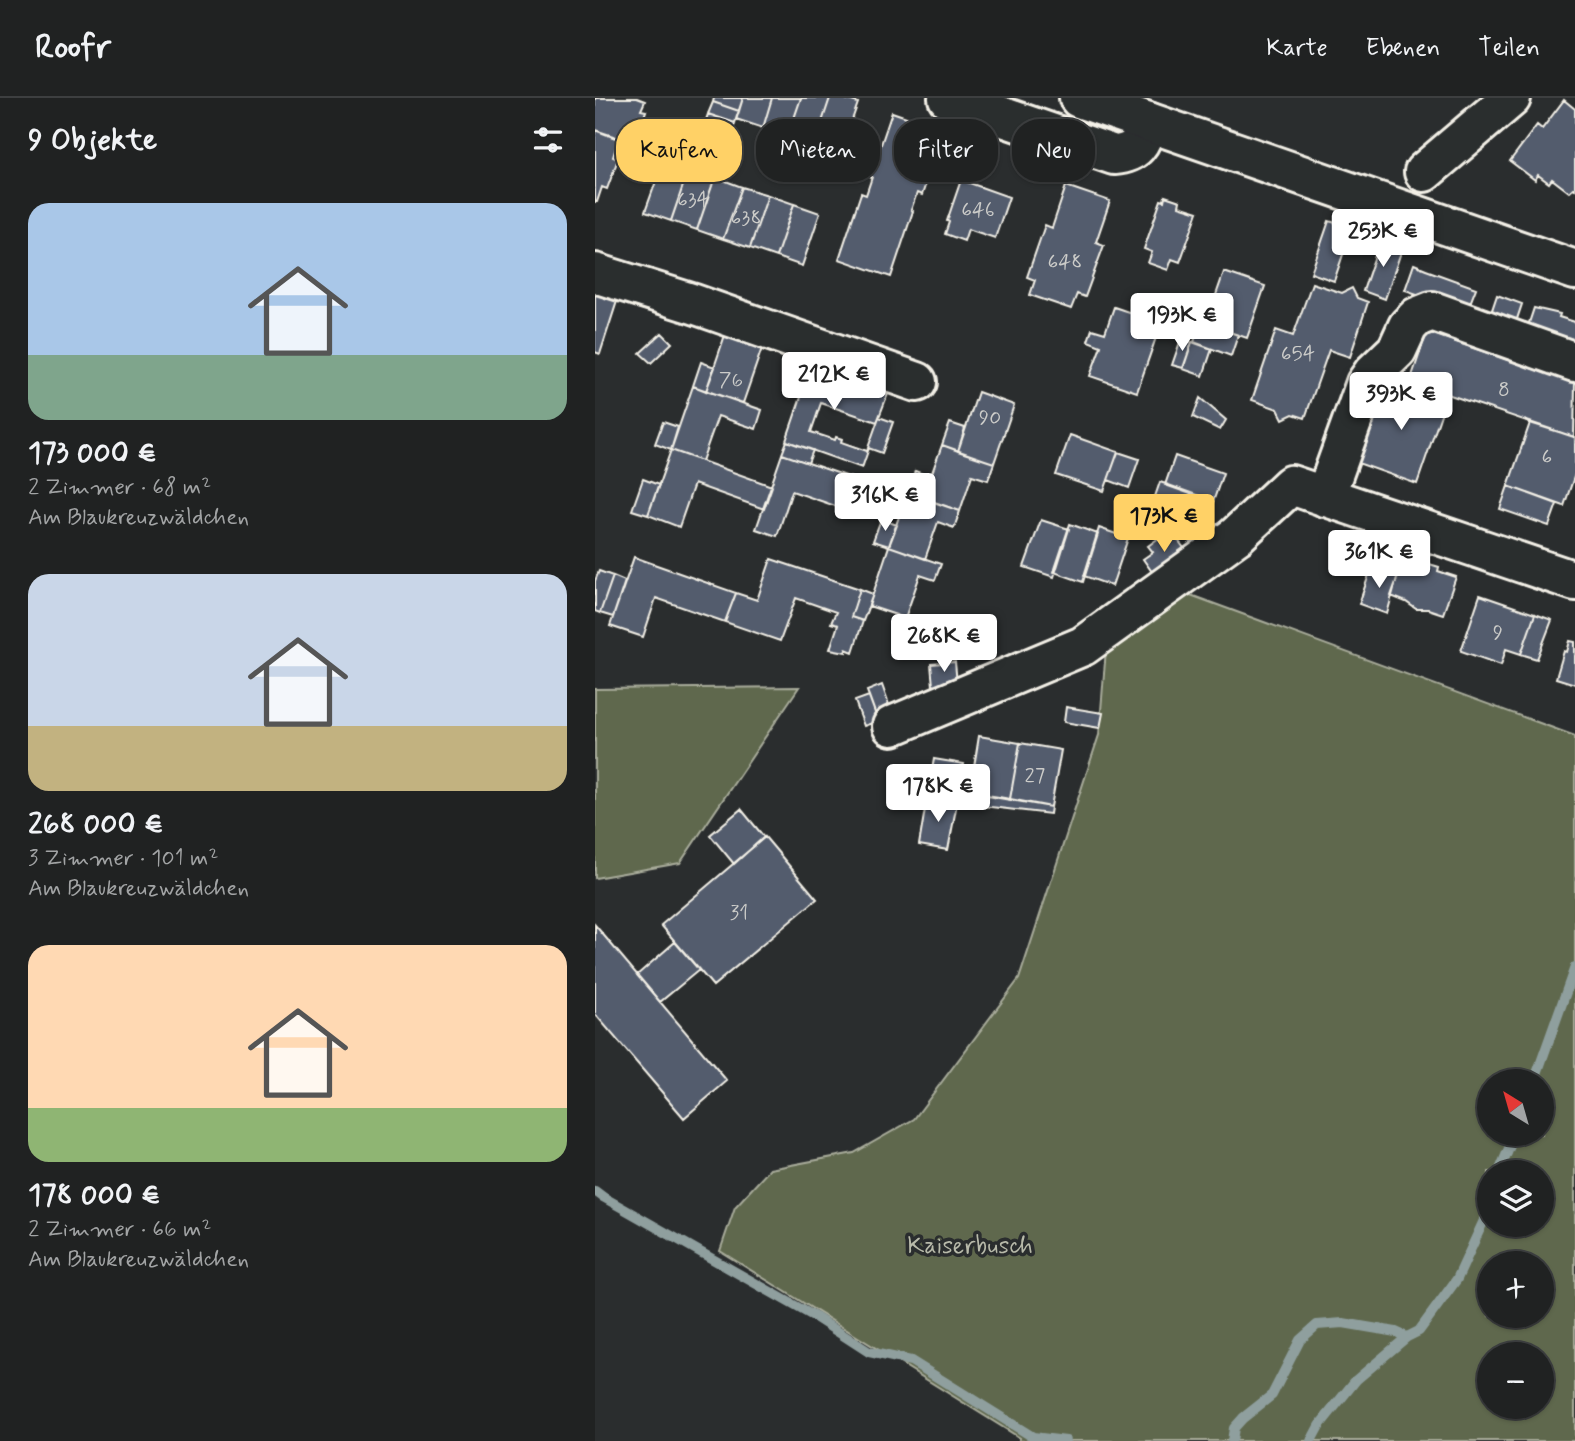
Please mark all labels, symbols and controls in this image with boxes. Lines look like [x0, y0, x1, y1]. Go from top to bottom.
text: Roofr [35, 26, 111, 70]
text: Karte [1266, 33, 1328, 64]
text: Ebenen [1366, 33, 1440, 64]
text: Teilen [1478, 33, 1540, 64]
chip: Kaufen [616, 119, 742, 182]
chip: Mieten [756, 119, 880, 182]
chip: Filter [894, 119, 998, 182]
chip: Neu [1012, 119, 1095, 182]
text: 9 Objekte [28, 121, 157, 160]
icon: filters [529, 121, 567, 159]
house number: 634 [677, 186, 709, 214]
house number: 646 [961, 196, 995, 224]
house number: 638 [731, 204, 761, 232]
pin: 253K € [1326, 209, 1440, 269]
text: 253K € [1348, 217, 1418, 247]
icon: home [235, 248, 361, 374]
house number: 648 [1048, 248, 1082, 276]
pin: 193K € [1125, 294, 1239, 353]
text: 193K € [1147, 301, 1217, 331]
house number: 654 [1281, 340, 1315, 368]
pin: 212K € [777, 352, 891, 412]
text: 212K € [798, 360, 870, 390]
house number: 76 [719, 366, 743, 394]
pin: 393K € [1344, 372, 1458, 432]
house number: 8 [1498, 376, 1510, 404]
text: 393K € [1365, 380, 1437, 410]
house number: 90 [979, 404, 1001, 432]
text: 173 000 € [28, 434, 157, 473]
house number: 6 [1542, 443, 1552, 471]
text: 2 Zimmer · 68 m² [28, 473, 211, 503]
pin: 316K € [828, 474, 942, 533]
text: 316K € [851, 481, 919, 511]
pin: 173K € [1107, 494, 1221, 554]
text: 173K € [1130, 502, 1198, 532]
text: Am Blaukreuzwäldchen [28, 503, 249, 533]
pin: 361K € [1322, 531, 1436, 590]
text: 361K € [1344, 538, 1414, 568]
pin: 268K € [887, 614, 1001, 674]
icon: home [235, 619, 361, 745]
house number: 9 [1493, 619, 1503, 647]
text: 268K € [907, 622, 981, 652]
house number: 27 [1025, 762, 1045, 790]
pin: 178K € [881, 764, 995, 824]
text: 178K € [902, 772, 974, 802]
text: 268 000 € [28, 805, 163, 844]
text: 3 Zimmer · 101 m² [28, 844, 218, 874]
text: Am Blaukreuzwäldchen [28, 874, 249, 904]
house number: 31 [730, 899, 748, 927]
icon: home [235, 990, 361, 1116]
north arrow [1477, 1069, 1554, 1146]
map controls [1477, 1069, 1554, 1419]
button: layers [1477, 1160, 1554, 1237]
text: 178 000 € [28, 1176, 161, 1215]
text: 2 Zimmer · 66 m² [28, 1215, 211, 1245]
park label: Kaiserbusch [907, 1231, 1033, 1262]
text: Am Blaukreuzwäldchen [28, 1245, 249, 1275]
button: + [1477, 1251, 1554, 1328]
button: − [1477, 1342, 1554, 1419]

